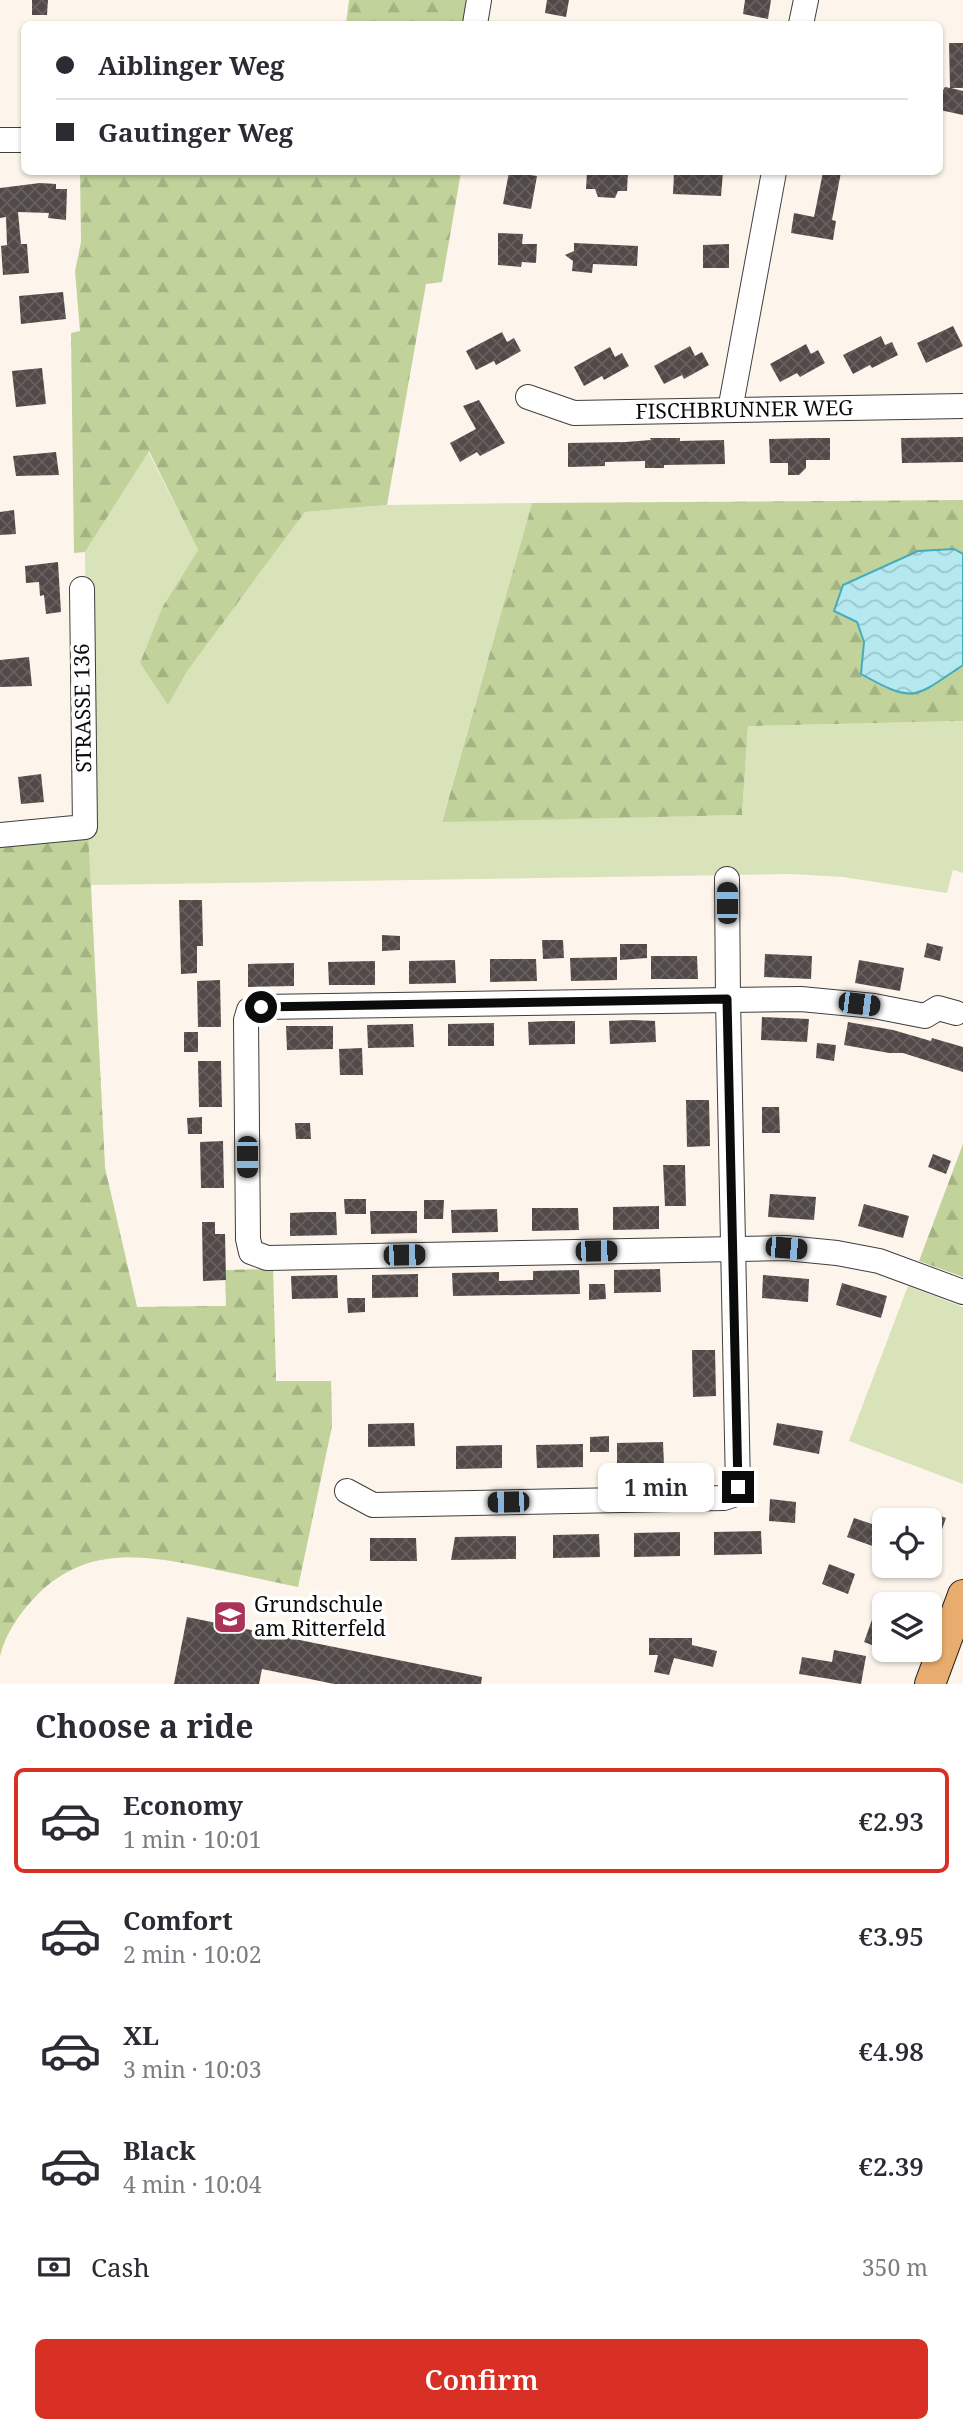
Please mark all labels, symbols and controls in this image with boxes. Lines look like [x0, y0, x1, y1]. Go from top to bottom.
text: Aiblinger Weg [98, 47, 285, 83]
text: Gautinger Weg [98, 114, 293, 150]
street label: FISCHBRUNNER WEG [635, 393, 853, 425]
street label: STRASSE 136 [67, 643, 97, 773]
car [717, 882, 738, 924]
route start [245, 991, 277, 1023]
car [837, 991, 882, 1017]
car [237, 1136, 258, 1178]
car [765, 1236, 808, 1260]
car [575, 1240, 618, 1262]
car [383, 1244, 426, 1266]
callout: 1 min [598, 1462, 714, 1512]
text: 1 min [624, 1471, 688, 1503]
route end [722, 1471, 754, 1503]
car [487, 1491, 530, 1513]
map controls [872, 1508, 942, 1662]
button: locate [872, 1508, 942, 1578]
place label: Grundschule am Ritterfeld [254, 1590, 386, 1642]
button: layers [872, 1592, 942, 1662]
school or university icon: Grundschule am Ritterfeld [211, 1598, 249, 1636]
text: Choose a ride [35, 1704, 254, 1747]
text: Economy [123, 1787, 243, 1823]
icon: car [39, 1789, 102, 1852]
text: €2.93 [858, 1803, 924, 1839]
text: 1 min · 10:01 [123, 1823, 261, 1855]
text: Comfort [123, 1902, 233, 1938]
icon: car [39, 1904, 102, 1967]
text: €3.95 [858, 1918, 924, 1954]
text: 2 min · 10:02 [123, 1938, 261, 1970]
text: XL [123, 2017, 159, 2053]
icon: car [39, 2019, 102, 2082]
text: €4.98 [858, 2033, 924, 2069]
text: 3 min · 10:03 [123, 2053, 261, 2085]
text: Black [123, 2132, 196, 2168]
icon: car [39, 2134, 102, 2197]
text: €2.39 [858, 2148, 924, 2184]
text: 4 min · 10:04 [123, 2168, 261, 2200]
icon: cash [35, 2248, 73, 2286]
text: Cash [91, 2249, 150, 2285]
text: 350 m [862, 2251, 928, 2283]
button: Confirm [35, 2339, 928, 2419]

